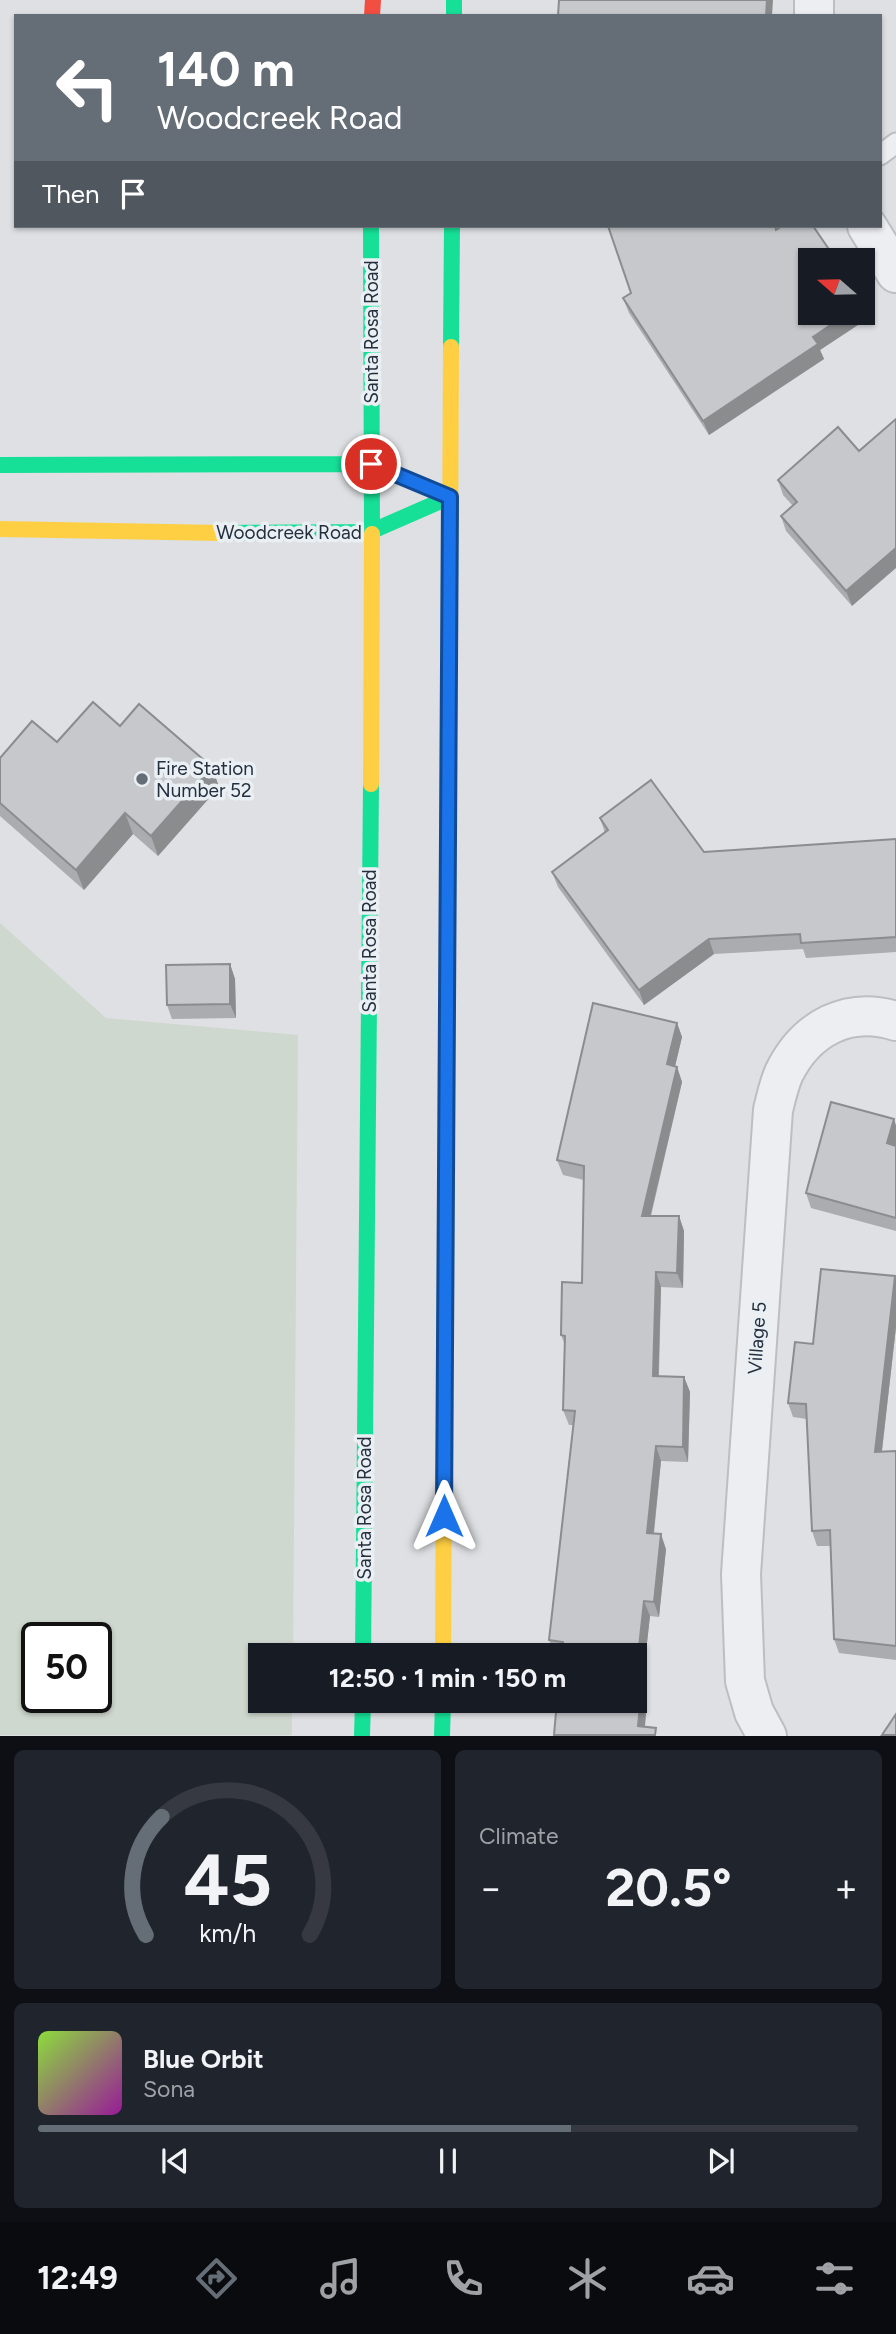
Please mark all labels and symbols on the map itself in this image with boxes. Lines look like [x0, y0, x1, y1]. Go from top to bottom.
north arrow [798, 248, 875, 326]
street label: Santa Rosa Road [360, 260, 383, 404]
pin [341, 434, 401, 494]
street label: Woodcreek Road [216, 521, 362, 544]
place label: Fire Station Number 52 [156, 757, 254, 802]
marker: Fire Station Number 52 [134, 771, 150, 787]
street label: Santa Rosa Road [358, 869, 381, 1013]
street label: Village 5 [743, 1301, 771, 1375]
street label: Santa Rosa Road [353, 1436, 376, 1580]
position arrow [407, 1479, 481, 1553]
speed limit sign: 50 [21, 1622, 112, 1713]

